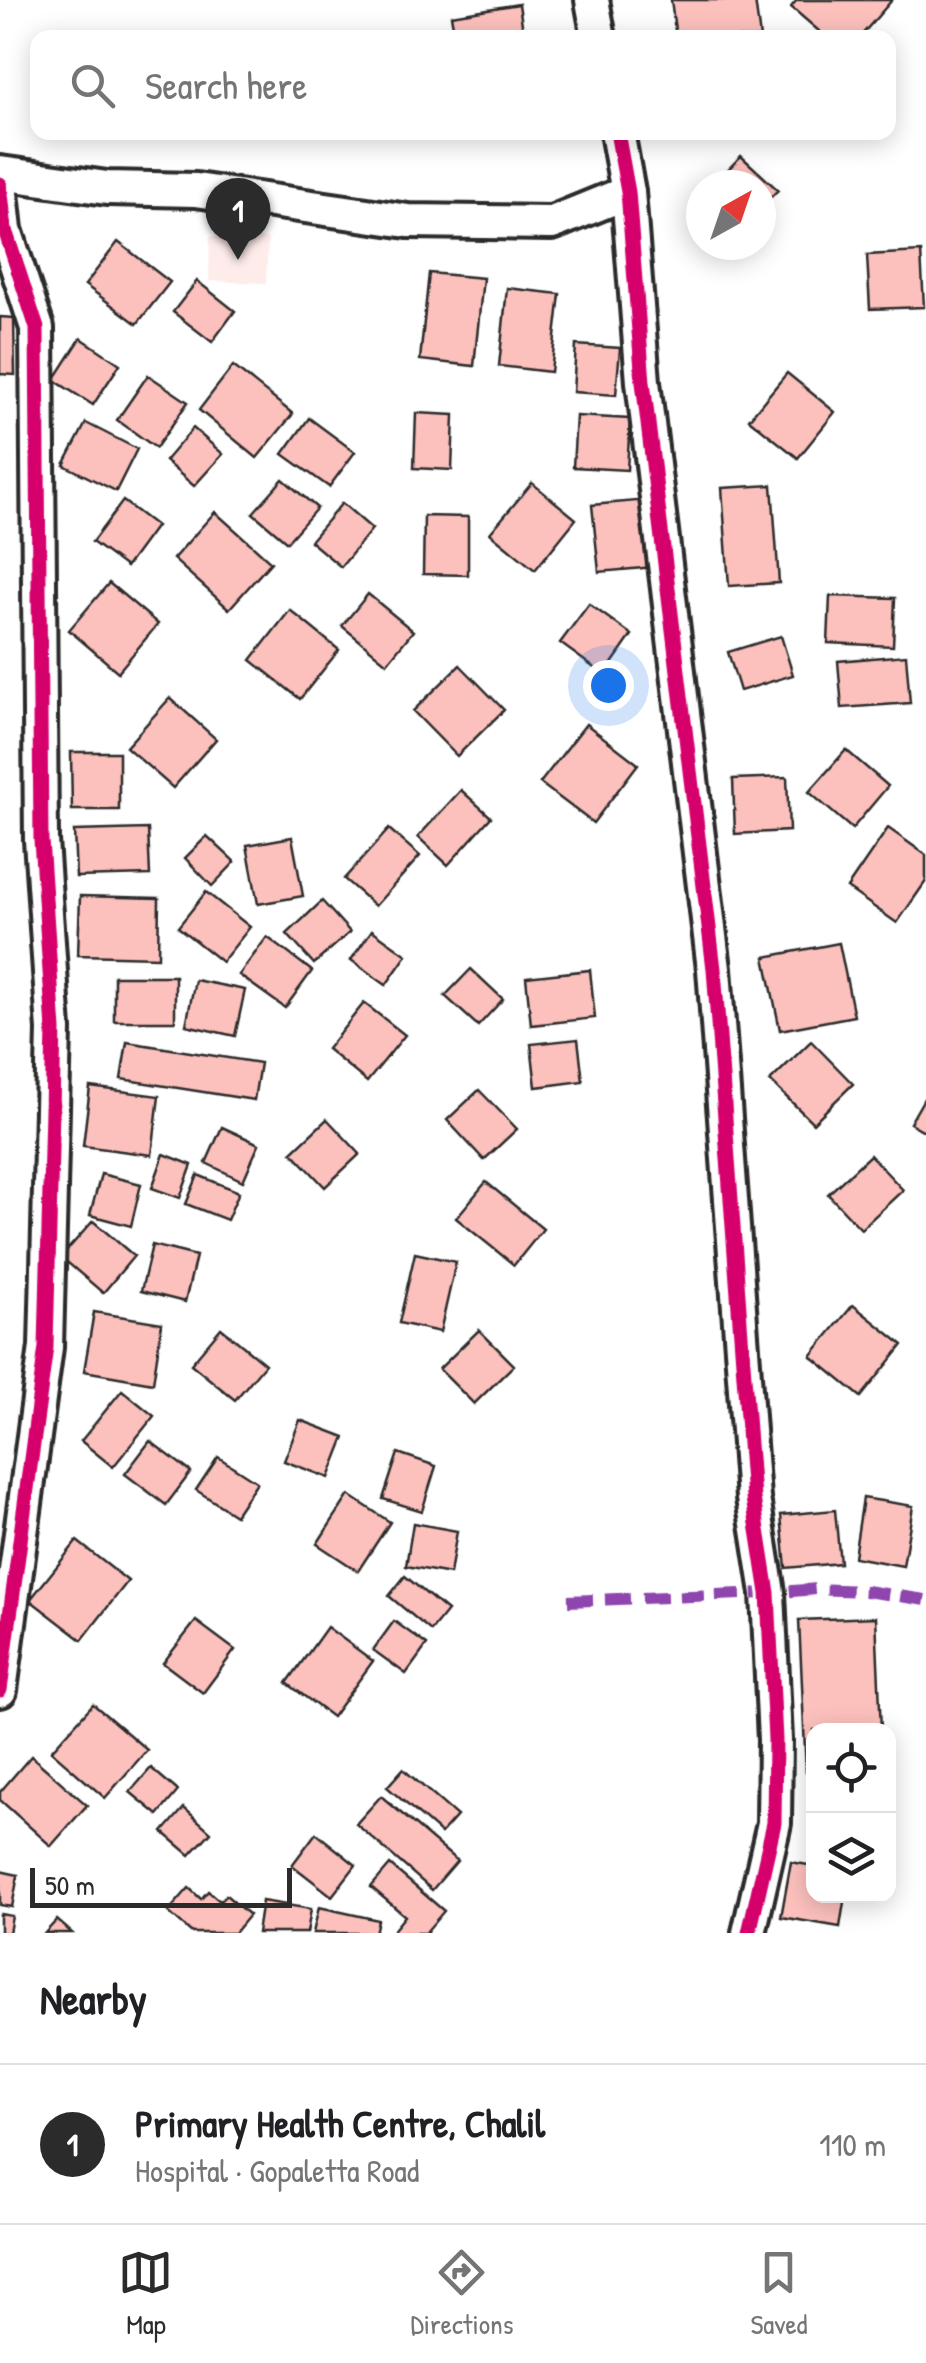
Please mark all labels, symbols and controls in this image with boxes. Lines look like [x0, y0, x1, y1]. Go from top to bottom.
search box [30, 30, 896, 140]
icon: search [65, 58, 120, 113]
text: Search here [145, 59, 307, 111]
north arrow [686, 170, 776, 260]
pin: 1 [206, 178, 270, 260]
your location [583, 660, 634, 711]
map controls [806, 1723, 896, 1903]
button: locate [806, 1723, 896, 1813]
button: layers [806, 1813, 896, 1903]
scale bar [30, 1863, 292, 1908]
text: 50 m [45, 1866, 95, 1904]
text: Nearby [40, 1970, 147, 2027]
text: Primary Health Centre, Chalil [135, 2097, 545, 2149]
text: 1 [67, 2123, 78, 2166]
text: 110 m [819, 2123, 886, 2166]
text: Hospital · Gopaletta Road [135, 2149, 419, 2192]
tab: Map [118, 2245, 173, 2343]
tab: Directions [410, 2245, 513, 2343]
tab: Saved [750, 2245, 808, 2343]

